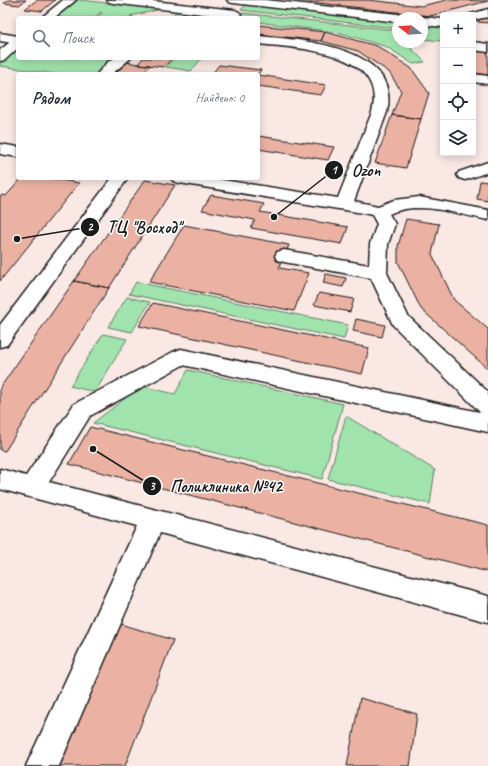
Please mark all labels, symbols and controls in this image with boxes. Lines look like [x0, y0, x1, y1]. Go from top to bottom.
north arrow [392, 12, 428, 48]
map controls [440, 12, 476, 156]
button: + [440, 12, 476, 48]
search box [16, 16, 260, 60]
icon: search [30, 27, 52, 49]
text: Поиск [62, 29, 94, 48]
button: − [440, 48, 476, 84]
button: locate [440, 84, 476, 120]
text: Рядом [32, 88, 70, 109]
text: Найдено: 0 [196, 90, 244, 106]
button: layers [440, 120, 476, 156]
callout: Ozon [324, 155, 388, 184]
text: Ozon [352, 160, 381, 181]
text: 1 [331, 162, 338, 178]
callout: ТЦ "Восход" [80, 212, 189, 241]
text: ТЦ "Восход" [107, 217, 185, 238]
text: 2 [87, 219, 94, 235]
callout: Поликлиника №42 [142, 471, 290, 500]
text: Поликлиника №42 [170, 476, 283, 497]
text: 3 [149, 478, 156, 494]

